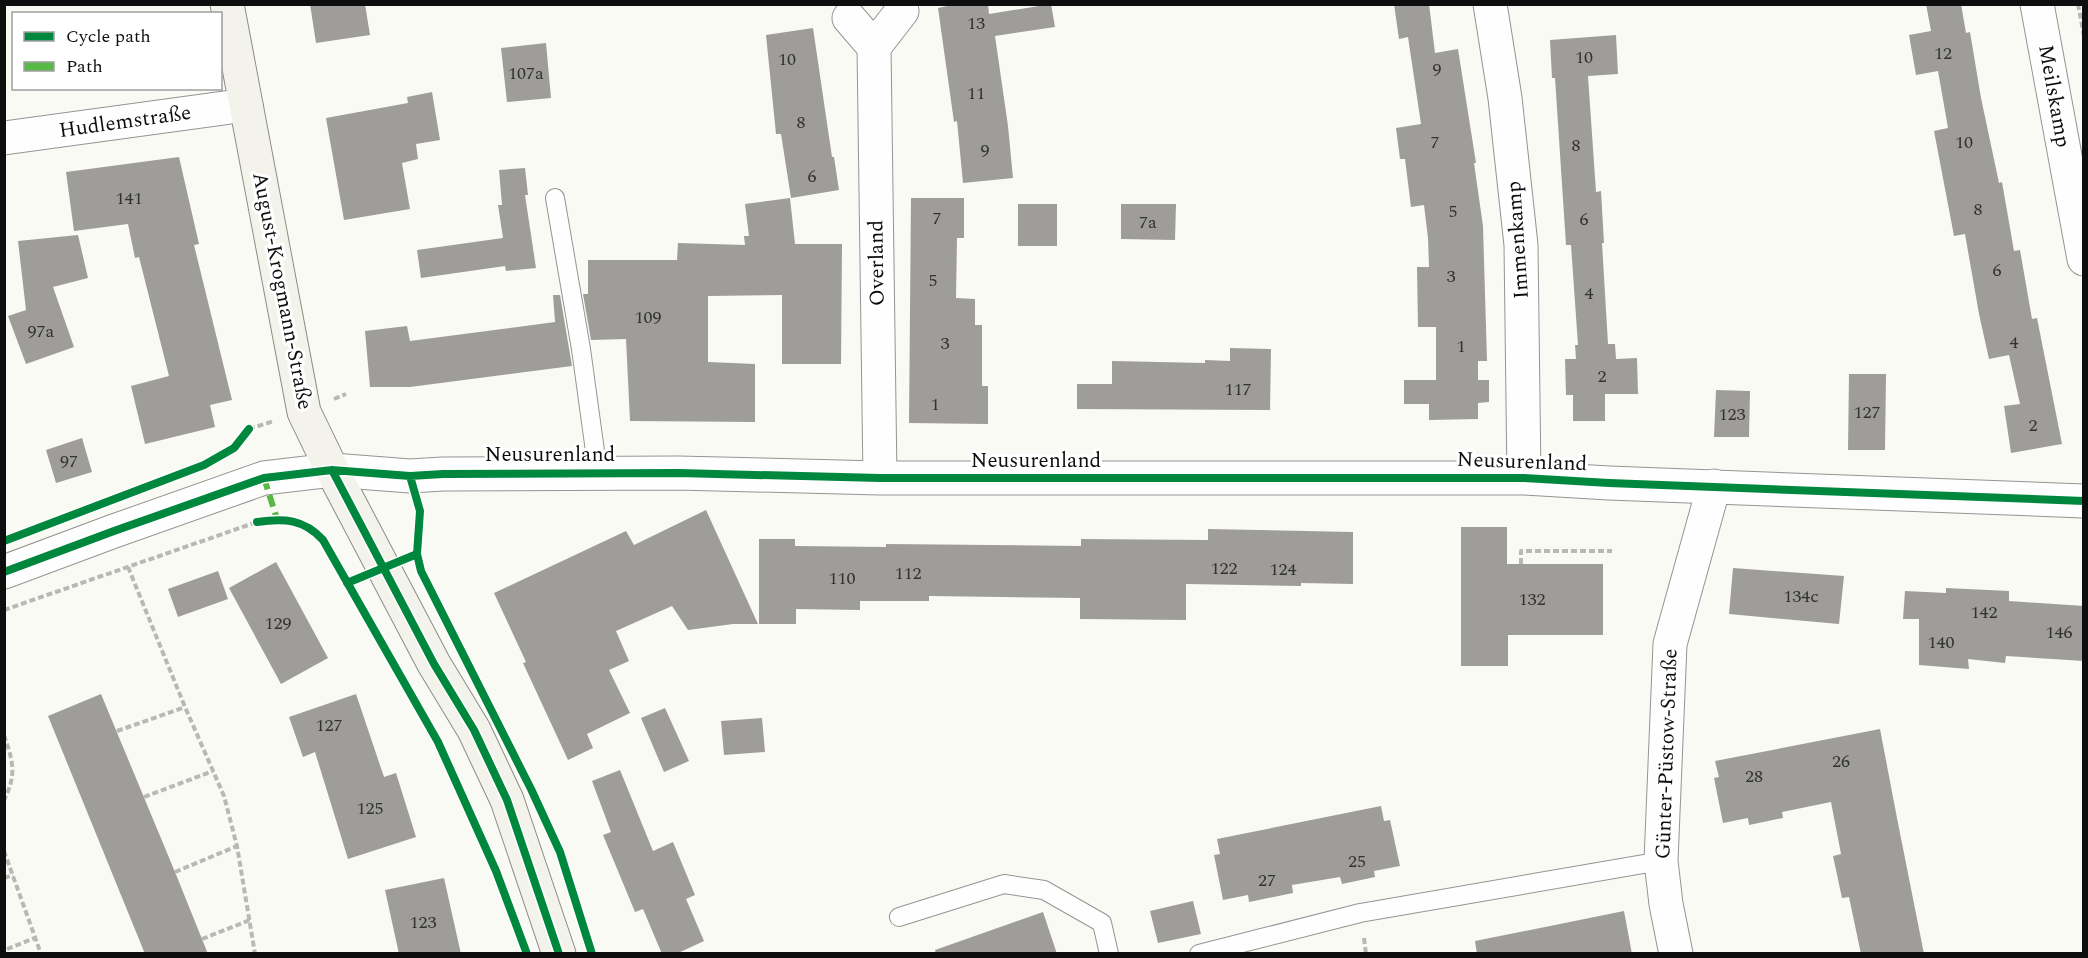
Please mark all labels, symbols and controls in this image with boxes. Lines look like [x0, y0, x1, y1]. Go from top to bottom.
house number: 13 [967, 10, 985, 37]
legend [12, 12, 222, 90]
text: Cycle path [66, 23, 151, 50]
house number: 12 [1934, 40, 1952, 67]
street label: Meilskamp [2029, 42, 2079, 150]
house number: 10 [1575, 44, 1593, 71]
house number: 10 [778, 46, 796, 73]
text: Path [66, 53, 103, 80]
house number: 9 [1433, 56, 1442, 83]
house number: 107a [508, 60, 544, 87]
house number: 11 [967, 80, 985, 107]
street label: Hudlemstraße [57, 97, 193, 147]
house number: 8 [797, 109, 806, 136]
house number: 7 [1431, 129, 1440, 156]
house number: 10 [1955, 129, 1973, 156]
house number: 8 [1572, 132, 1581, 159]
house number: 9 [981, 137, 990, 164]
house number: 6 [808, 163, 817, 190]
street label: August-Krogmann-Straße [243, 169, 321, 413]
street label: Immenkamp [1498, 180, 1538, 300]
house number: 141 [116, 185, 143, 212]
house number: 8 [1974, 196, 1983, 223]
house number: 5 [1449, 198, 1458, 225]
house number: 7 [933, 205, 942, 232]
house number: 6 [1580, 206, 1589, 233]
house number: 7a [1139, 209, 1157, 236]
street label: Overland [860, 220, 894, 306]
house number: 6 [1993, 257, 2002, 284]
house number: 3 [1447, 263, 1456, 290]
house number: 5 [929, 267, 938, 294]
house number: 4 [1585, 280, 1594, 307]
house number: 109 [635, 304, 662, 331]
house number: 97a [28, 318, 55, 345]
house number: 4 [2010, 329, 2019, 356]
house number: 3 [941, 330, 950, 357]
house number: 1 [1457, 333, 1466, 360]
house number: 2 [1598, 363, 1607, 390]
house number: 117 [1225, 376, 1252, 403]
house number: 1 [931, 391, 940, 418]
house number: 127 [1854, 399, 1881, 426]
house number: 123 [1719, 401, 1746, 428]
house number: 2 [2029, 412, 2038, 439]
street label: Neusurenland [485, 439, 615, 471]
street label: Neusurenland [1456, 444, 1588, 480]
street label: Neusurenland [971, 445, 1101, 477]
house number: 97 [60, 448, 78, 475]
house number: 122 [1211, 555, 1238, 582]
house number: 124 [1270, 556, 1297, 583]
house number: 112 [895, 560, 922, 587]
house number: 110 [829, 565, 856, 592]
house number: 134c [1783, 583, 1819, 610]
house number: 132 [1519, 586, 1546, 613]
house number: 142 [1971, 599, 1998, 626]
house number: 129 [265, 610, 292, 637]
house number: 146 [2046, 619, 2073, 646]
house number: 140 [1928, 629, 1955, 656]
street label: Günter-Püstow-Straße [1647, 648, 1687, 860]
house number: 127 [316, 712, 343, 739]
house number: 26 [1832, 748, 1850, 775]
house number: 28 [1745, 763, 1763, 790]
house number: 125 [357, 795, 384, 822]
house number: 25 [1348, 848, 1366, 875]
house number: 27 [1258, 867, 1276, 894]
house number: 123 [410, 909, 437, 936]

